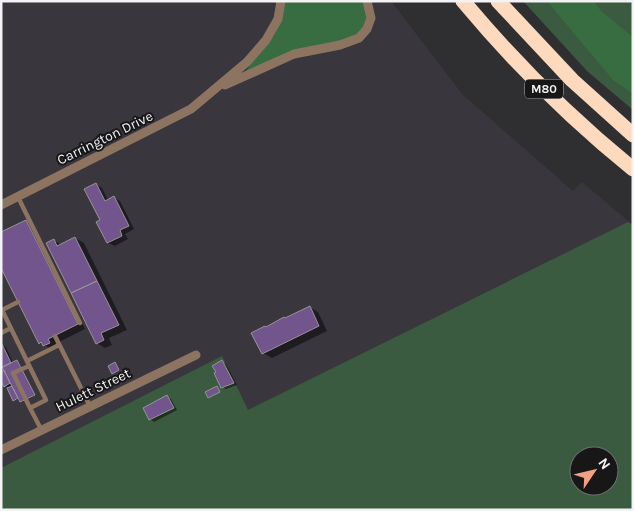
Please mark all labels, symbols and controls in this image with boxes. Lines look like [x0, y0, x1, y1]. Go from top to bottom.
road number: M80 [525, 80, 563, 98]
street label: Carrington Drive [54, 107, 156, 169]
street label: Hulett Street [53, 365, 133, 415]
north arrow [569, 446, 619, 496]
text: N [594, 455, 614, 473]

